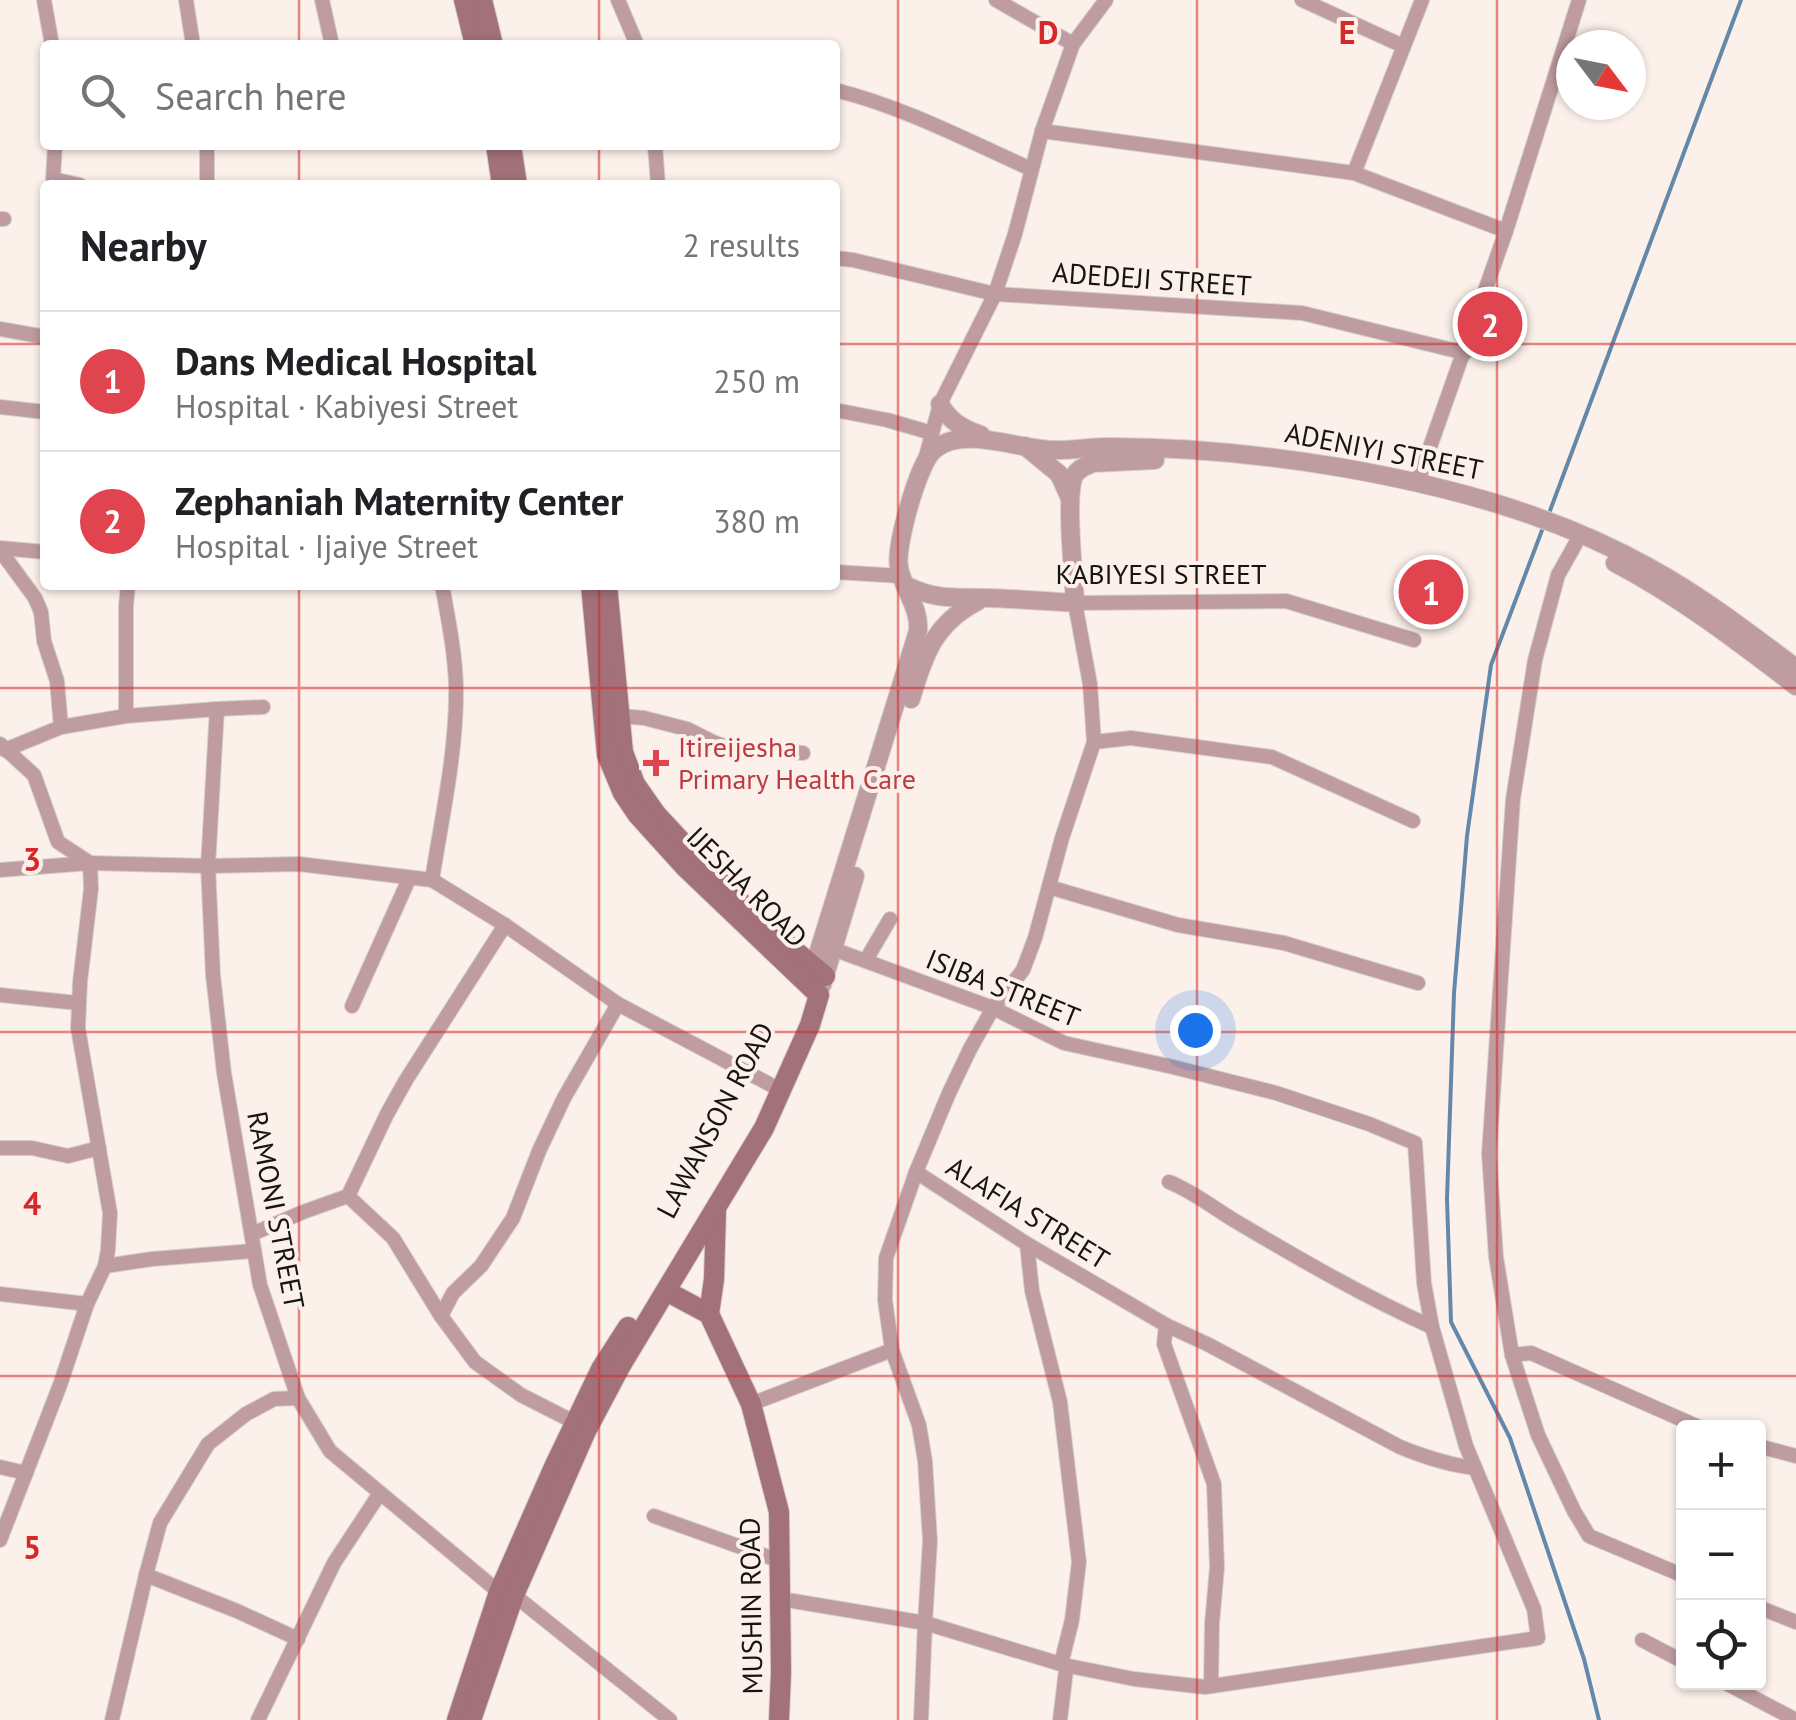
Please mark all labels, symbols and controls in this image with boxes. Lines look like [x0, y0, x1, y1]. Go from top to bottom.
text: D [1038, 11, 1058, 53]
text: E [1339, 11, 1355, 53]
north arrow [1556, 30, 1646, 120]
search box [40, 40, 840, 150]
icon: search [75, 68, 130, 123]
text: Search here [155, 71, 347, 120]
text: Nearby [80, 218, 207, 273]
text: 2 results [682, 224, 800, 266]
street label: ADEDEJI STREET [1051, 253, 1253, 304]
pin: 2 [1458, 286, 1522, 362]
text: Dans Medical Hospital [175, 336, 537, 385]
text: 1 [103, 360, 122, 402]
text: 250 m [713, 360, 800, 402]
text: Hospital · Kabiyesi Street [175, 385, 518, 427]
street label: ADENIYI STREET [1282, 413, 1487, 488]
text: Zephaniah Maternity Center [175, 476, 623, 525]
text: 2 [103, 500, 122, 542]
text: 380 m [713, 500, 800, 542]
text: Hospital · Ijaiye Street [175, 525, 478, 567]
pin: 1 [1398, 554, 1464, 630]
street label: KABIYESI STREET [1056, 555, 1267, 592]
place label: Itireijesha Primary Health Care [678, 728, 916, 797]
marker: Itireijesha Primary Health Care [643, 750, 669, 776]
street label: IJESHA ROAD [679, 818, 816, 955]
text: 3 [23, 838, 41, 880]
street label: ISIBA STREET [921, 940, 1086, 1035]
your location [1170, 1005, 1221, 1056]
street label: LAWANSON ROAD [647, 1015, 782, 1224]
street label: RAMONI STREET [239, 1108, 314, 1312]
street label: ALAFIA STREET [940, 1148, 1117, 1278]
text: 4 [23, 1182, 41, 1224]
map controls [1676, 1420, 1766, 1690]
button: + [1676, 1420, 1766, 1510]
button: − [1676, 1510, 1766, 1600]
street label: MUSHIN ROAD [730, 1517, 771, 1695]
text: 5 [23, 1526, 41, 1568]
button: locate [1676, 1600, 1766, 1690]

